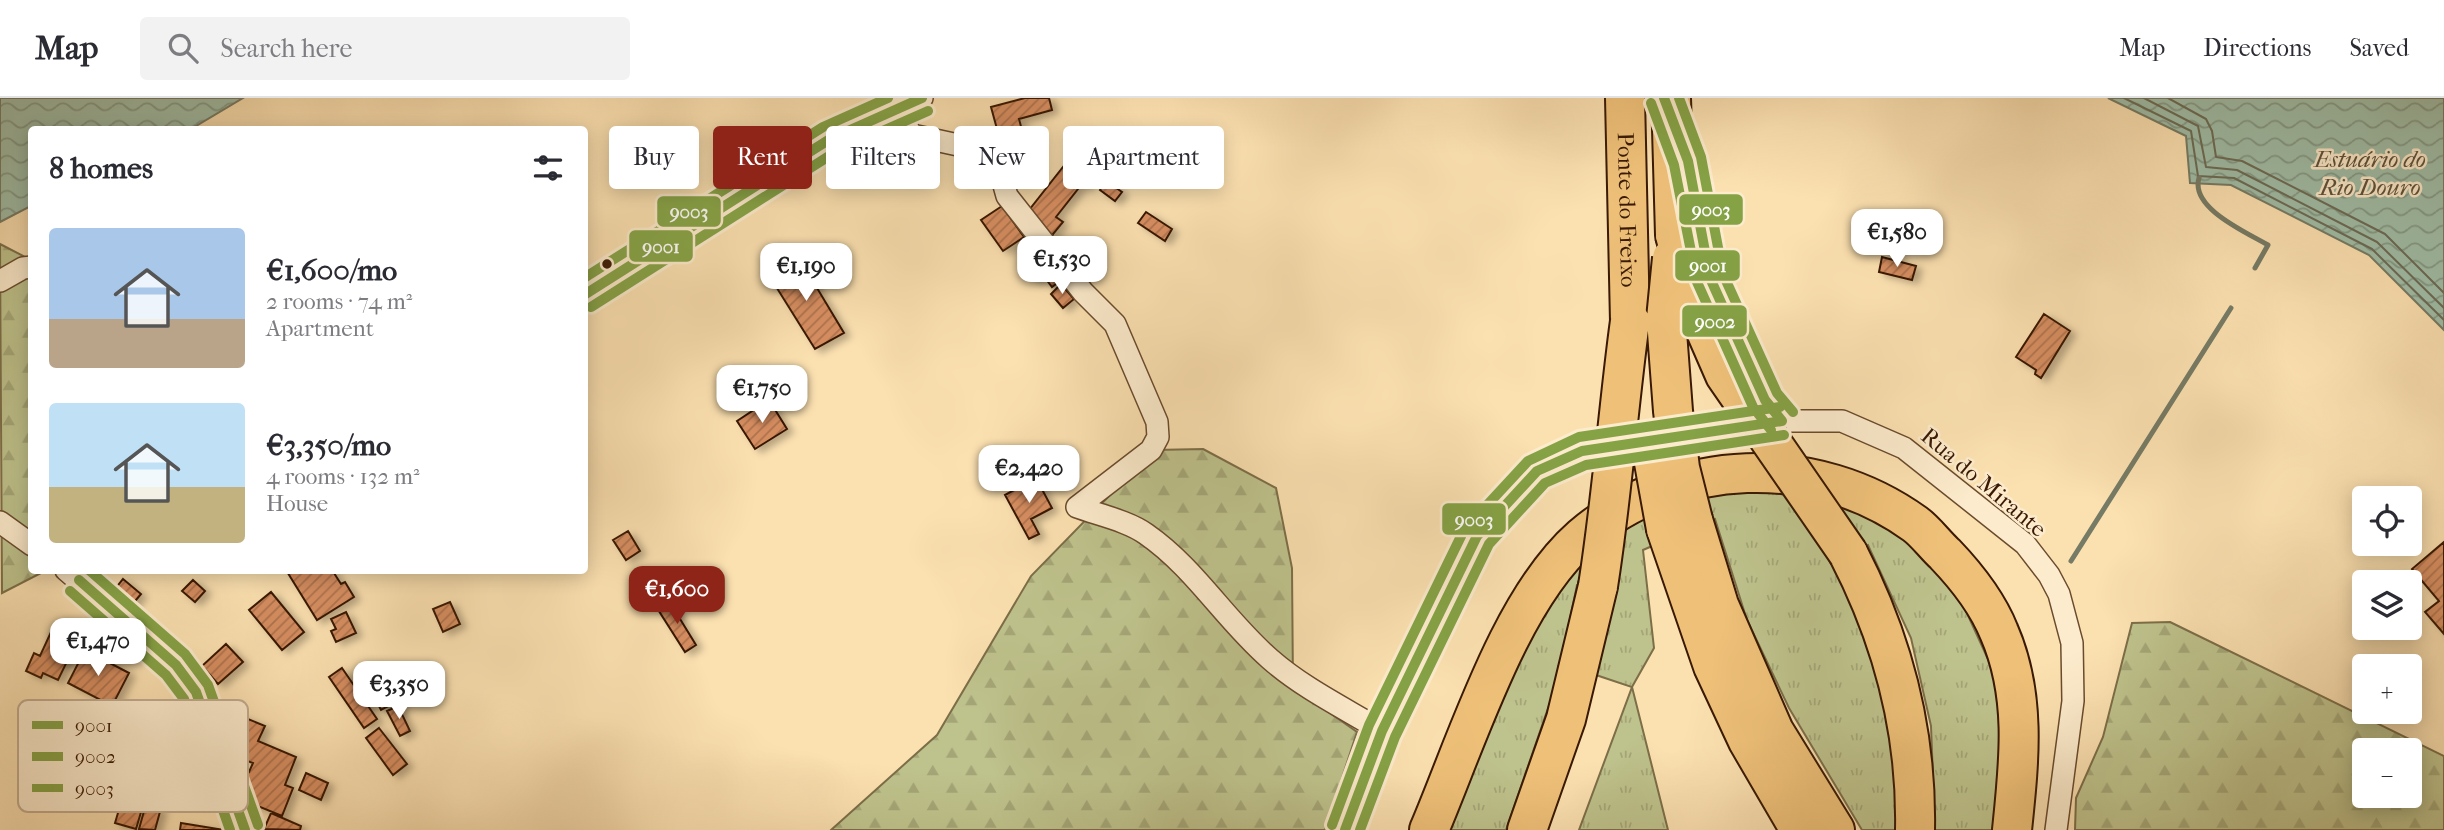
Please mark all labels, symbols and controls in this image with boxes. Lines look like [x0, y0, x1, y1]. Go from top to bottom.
search box [140, 17, 630, 80]
text: Map [35, 29, 98, 68]
icon: search [164, 29, 202, 67]
text: Search here [220, 33, 352, 64]
text: Map [2119, 34, 2165, 62]
text: Directions [2203, 34, 2311, 62]
text: Saved [2349, 34, 2409, 62]
chip: Buy [609, 126, 699, 189]
chip: Rent [713, 126, 812, 189]
chip: Filters [826, 126, 940, 189]
chip: New [954, 126, 1049, 189]
chip: Apartment [1063, 126, 1224, 189]
street label: Ponte do Freixo [1612, 132, 1642, 288]
water label: Estuário do Rio Douro [2312, 145, 2426, 201]
icon: filters [529, 149, 567, 187]
text: 8 homes [49, 151, 153, 186]
line badge: 9003 [1678, 193, 1744, 226]
line badge: 9003 [656, 195, 722, 228]
text: 9003 [1691, 199, 1730, 221]
text: 9003 [669, 201, 708, 223]
pin: €1,580 [1840, 209, 1954, 269]
text: €1,580 [1867, 218, 1927, 245]
line badge: 9001 [628, 229, 694, 263]
text: 9001 [641, 236, 680, 258]
pin: €1,530 [1005, 236, 1119, 296]
pin: €1,190 [749, 244, 863, 303]
text: €1,530 [1033, 245, 1091, 272]
line badge: 9001 [1674, 249, 1741, 282]
text: €1,190 [776, 252, 836, 279]
text: €1,600/mo [266, 253, 397, 288]
text: 9001 [1688, 255, 1727, 277]
icon: home [105, 256, 189, 340]
unlabelled marker [600, 257, 614, 271]
text: 2 rooms · 74 m² [266, 288, 412, 315]
line badge: 9002 [1681, 304, 1748, 338]
text: 9002 [1694, 311, 1736, 333]
text: Apartment [266, 315, 374, 342]
pin: €1,750 [705, 366, 819, 425]
text: €1,750 [732, 374, 792, 401]
street label: Rua do Mirante [1916, 422, 2052, 543]
text: €3,350/mo [266, 428, 391, 463]
icon: home [105, 431, 189, 515]
pin: €2,420 [972, 446, 1086, 505]
text: €2,420 [995, 454, 1063, 481]
text: 4 rooms · 132 m² [266, 463, 420, 490]
map controls [2352, 486, 2422, 808]
button: locate [2352, 486, 2422, 556]
text: House [266, 490, 328, 517]
line badge: 9003 [1441, 502, 1507, 536]
text: 9003 [1454, 509, 1493, 531]
pin: €1,600 [620, 566, 734, 626]
button: layers [2352, 570, 2422, 640]
text: €1,600 [645, 575, 709, 602]
pin: €1,470 [41, 618, 155, 678]
text: €1,470 [66, 627, 130, 654]
button: + [2352, 654, 2422, 724]
pin: €3,350 [342, 662, 456, 721]
text: €3,350 [369, 670, 429, 697]
legend [18, 700, 248, 812]
text: 9001 [75, 715, 113, 737]
button: − [2352, 738, 2422, 808]
text: 9002 [75, 746, 116, 768]
text: 9003 [75, 778, 114, 800]

